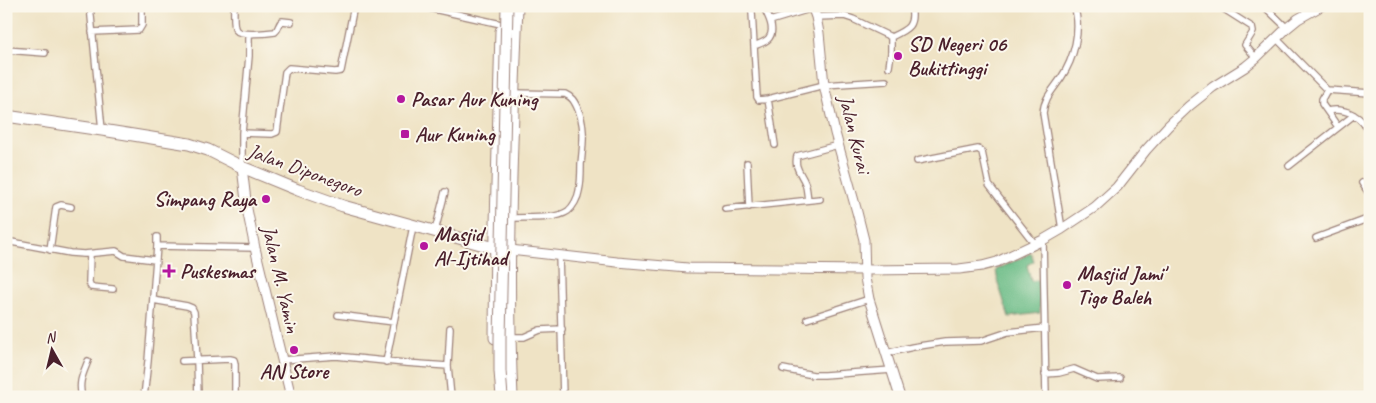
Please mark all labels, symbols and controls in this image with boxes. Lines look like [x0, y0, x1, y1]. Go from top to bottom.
place label: SD Negeri 06 Bukittinggi [908, 31, 1008, 81]
marker: SD Negeri 06 Bukittinggi [892, 50, 904, 62]
place label: Pasar Aur Kuning [411, 86, 540, 112]
street label: Jalan Kurai [833, 91, 878, 179]
marker: Pasar Aur Kuning [395, 93, 407, 105]
place label: Aur Kuning [415, 121, 496, 147]
marker: Aur Kuning [399, 128, 411, 140]
street label: Jalan Diponegoro [243, 137, 367, 203]
place label: Simpang Raya [154, 186, 258, 213]
marker: Simpang Raya [260, 193, 272, 205]
place label: Masjid Al-Ijtihad [434, 221, 510, 271]
street label: Jalan M. Yamin [256, 222, 306, 336]
marker: Masjid Al-Ijtihad [418, 240, 430, 252]
place label: Puskesmas [180, 258, 257, 284]
place label: Masjid Jami' Tigo Baleh [1077, 260, 1170, 310]
marker: Puskesmas [162, 264, 176, 278]
marker: Masjid Jami' Tigo Baleh [1061, 279, 1073, 291]
north arrow [28, 326, 78, 376]
text: N [45, 328, 58, 347]
marker: AN Store [288, 344, 300, 356]
place label: AN Store [260, 358, 330, 384]

